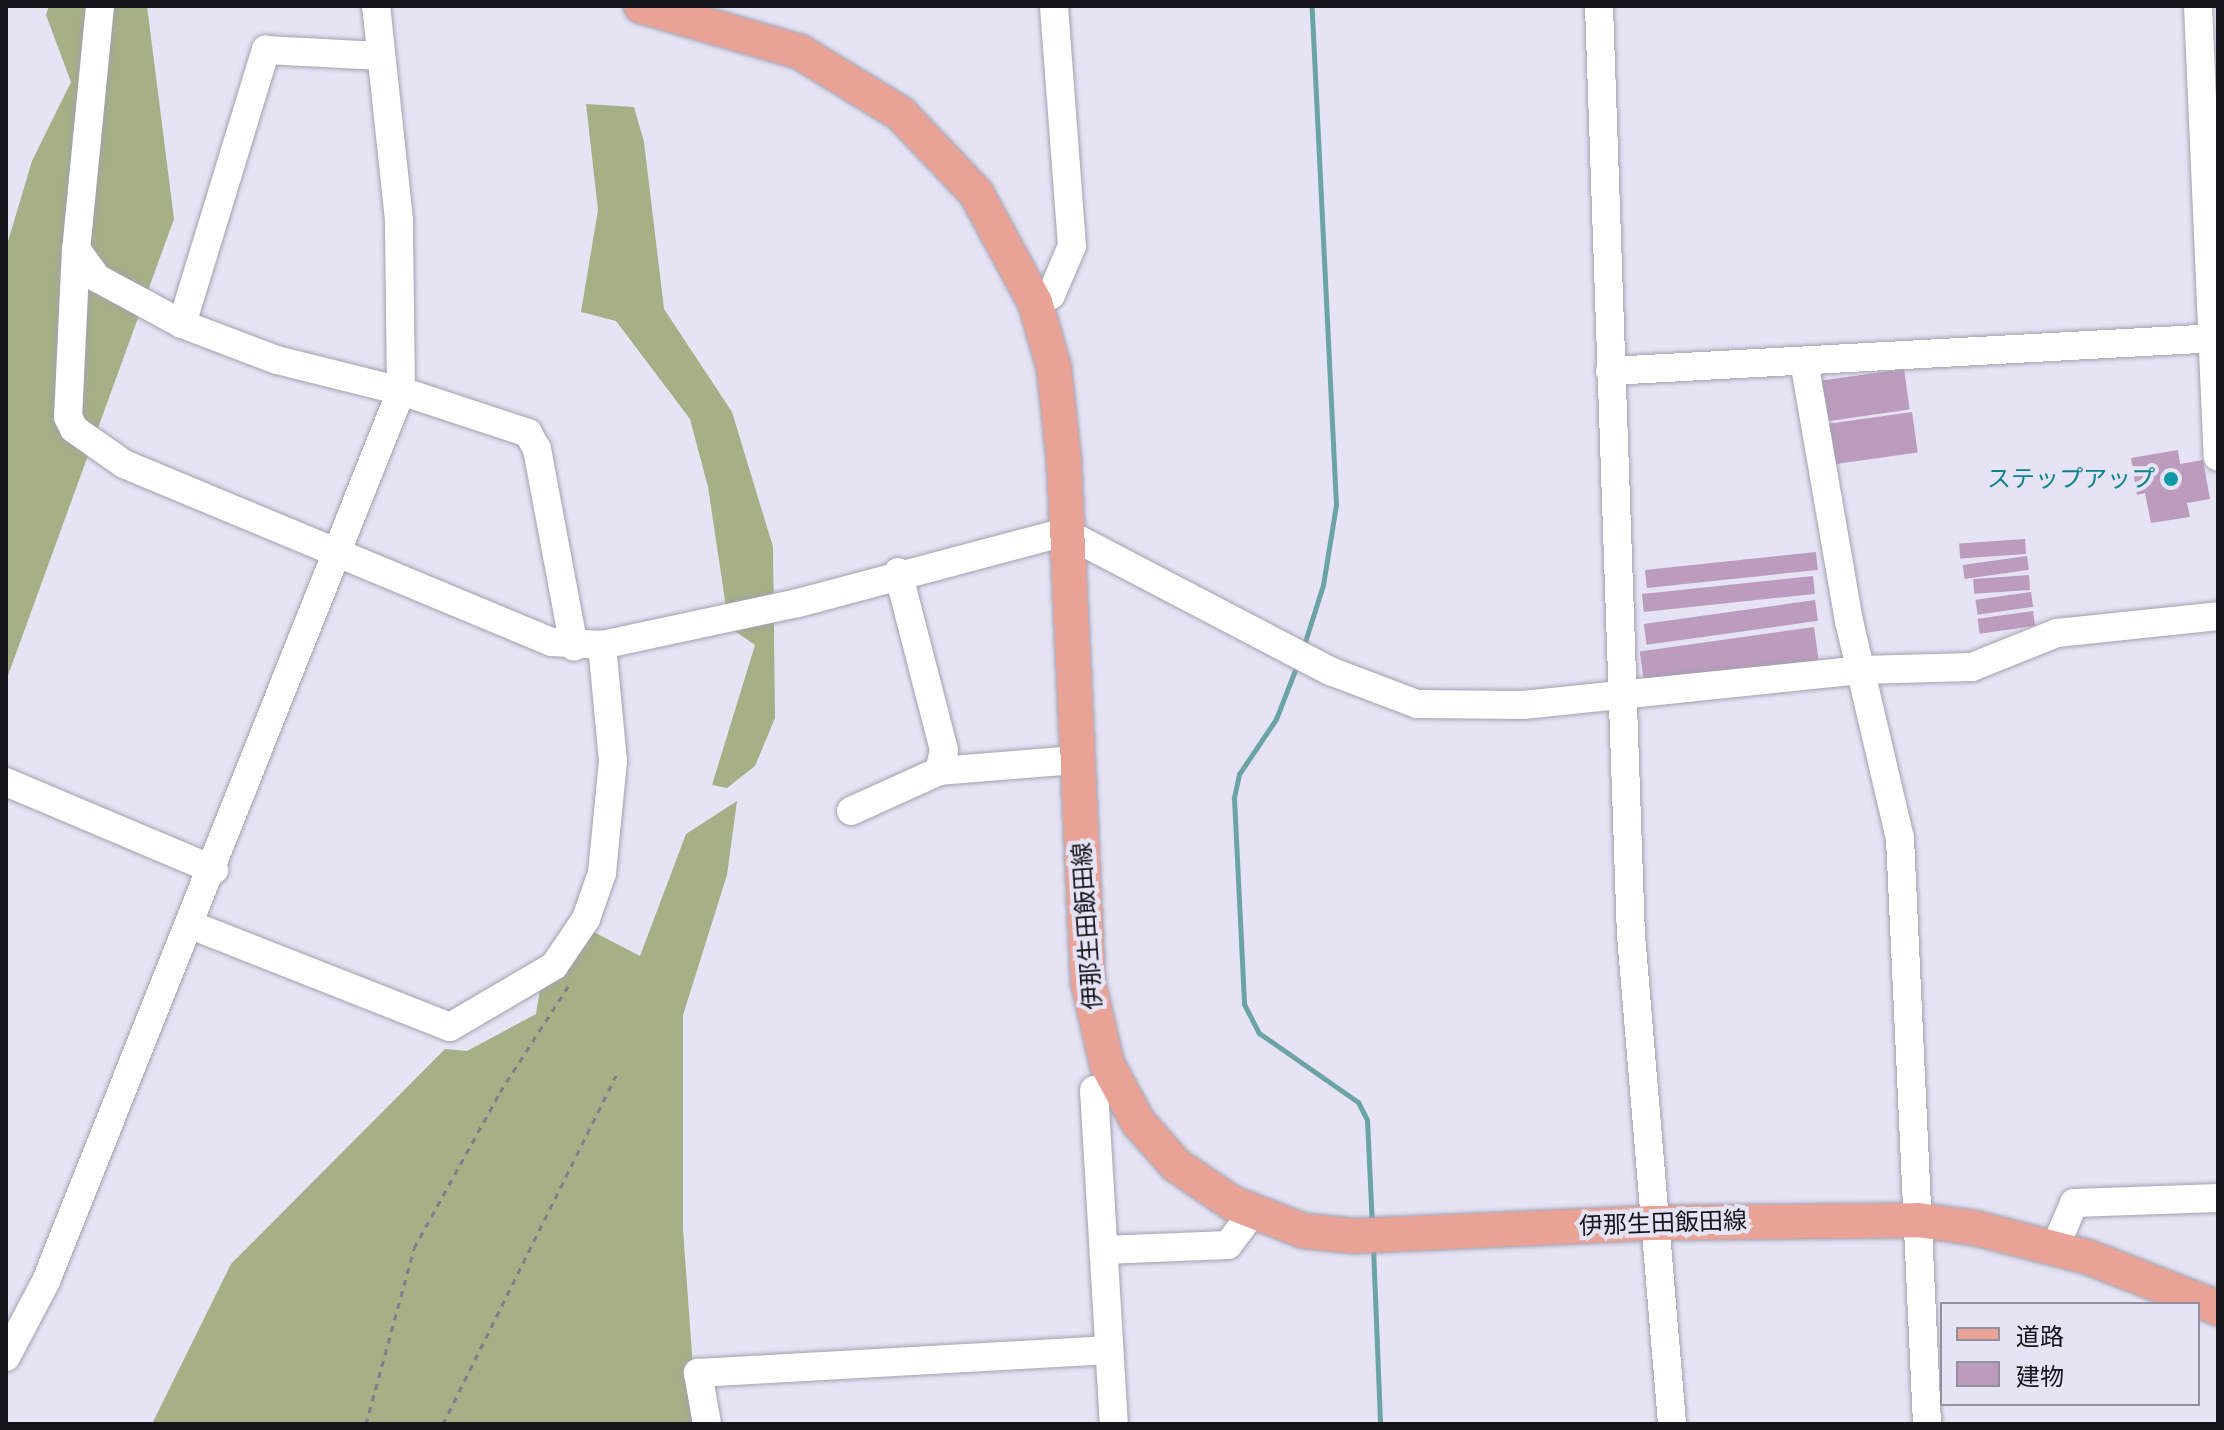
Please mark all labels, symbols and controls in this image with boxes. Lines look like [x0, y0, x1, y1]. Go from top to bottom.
place label: ステップアップ [1987, 465, 2155, 493]
marker: ステップアップ [2162, 470, 2180, 488]
street label: 伊那生田飯田線 [1067, 841, 1107, 1011]
street label: 伊那生田飯田線 [1579, 1206, 1747, 1240]
legend [1940, 1302, 2200, 1406]
text: 道路 [2016, 1320, 2064, 1352]
text: 建物 [2016, 1360, 2064, 1392]

